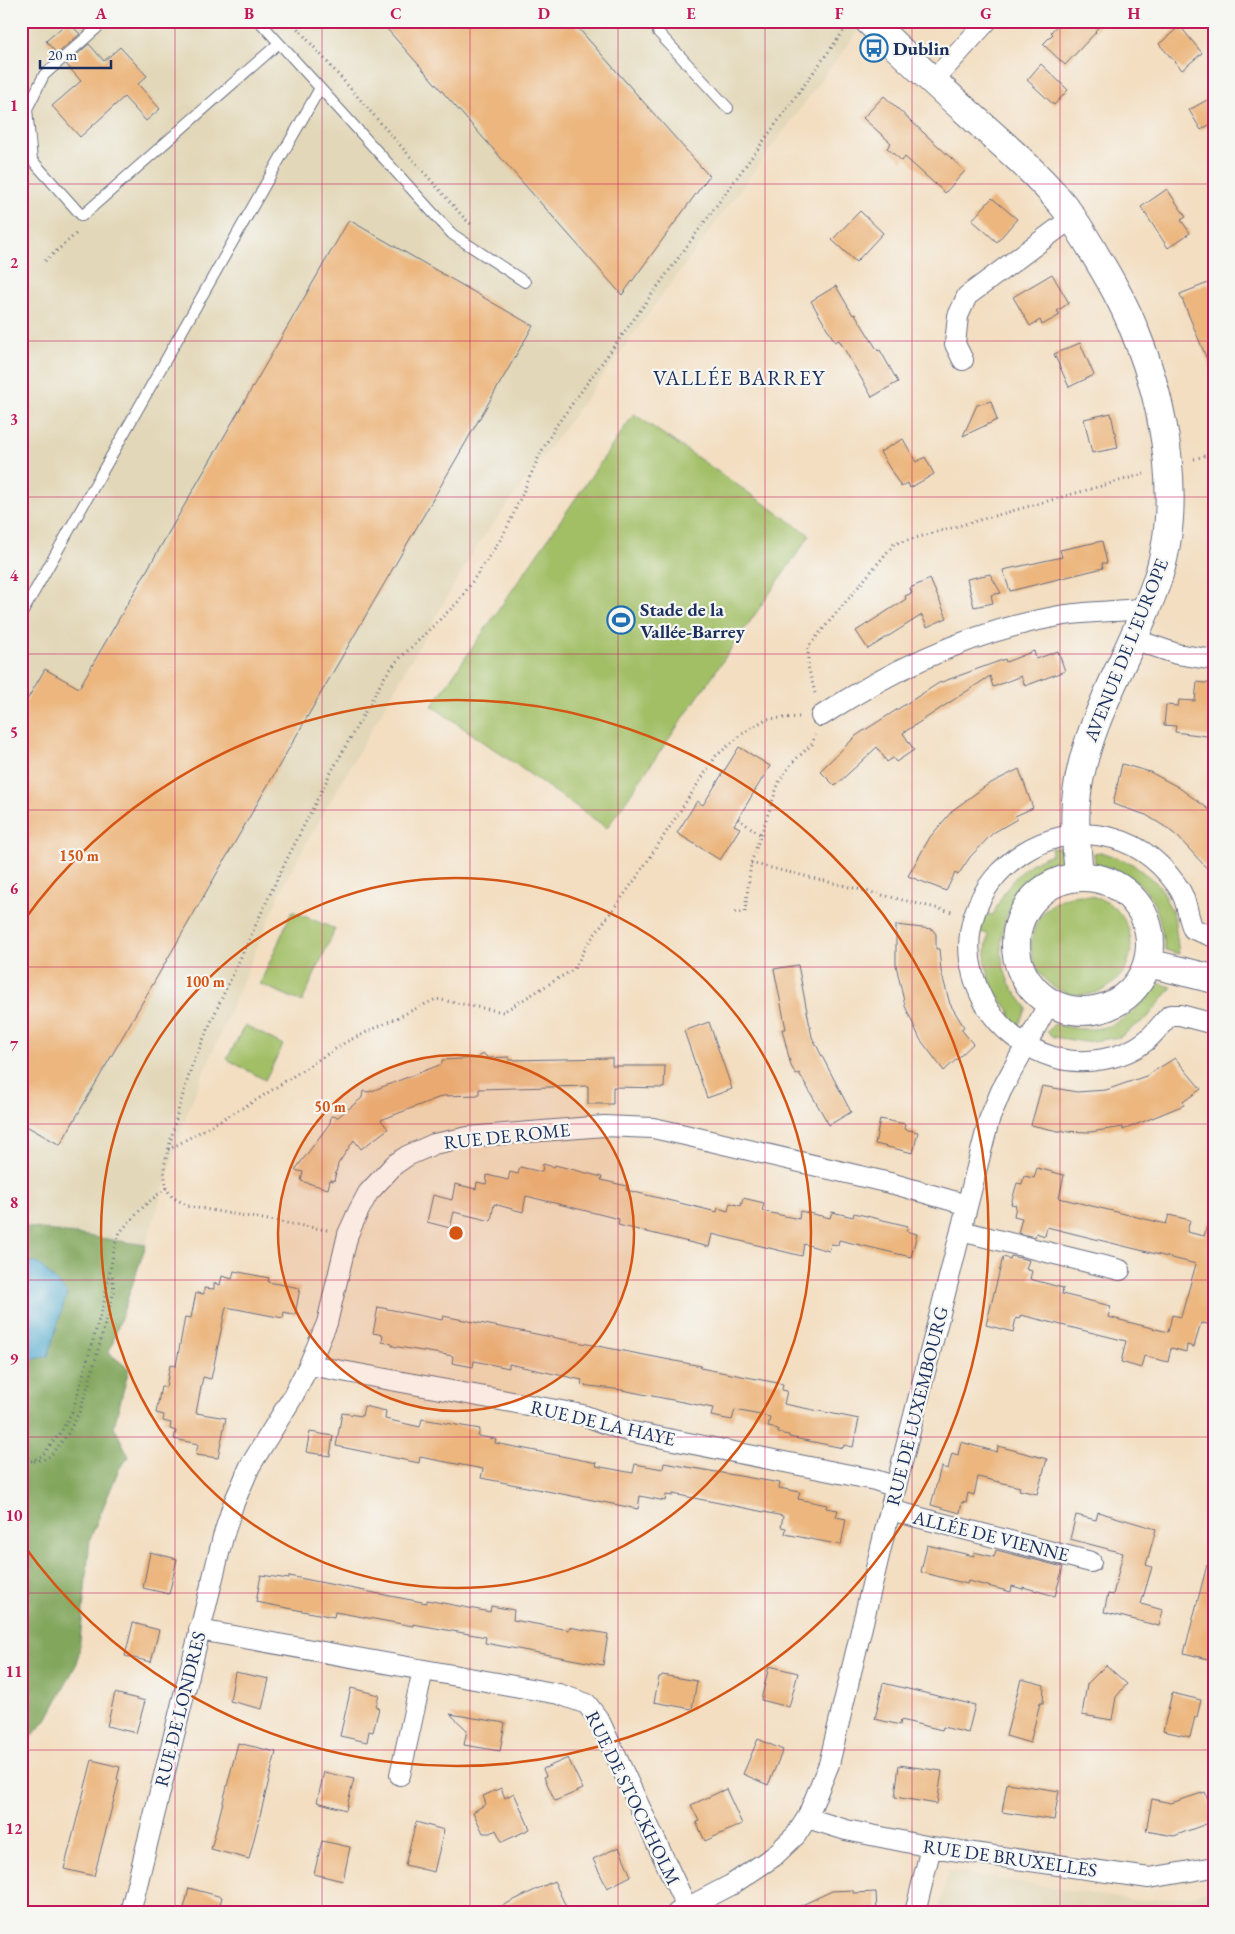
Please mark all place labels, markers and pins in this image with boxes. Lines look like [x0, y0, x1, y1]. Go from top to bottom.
bus stop icon: Dublin [859, 33, 889, 63]
place label: Dublin [893, 36, 950, 61]
place label: Stade de la Vallée-Barrey [640, 597, 746, 644]
sports icon: Stade de la Vallée-Barrey [606, 605, 636, 635]
centre of rings [447, 1224, 465, 1242]

